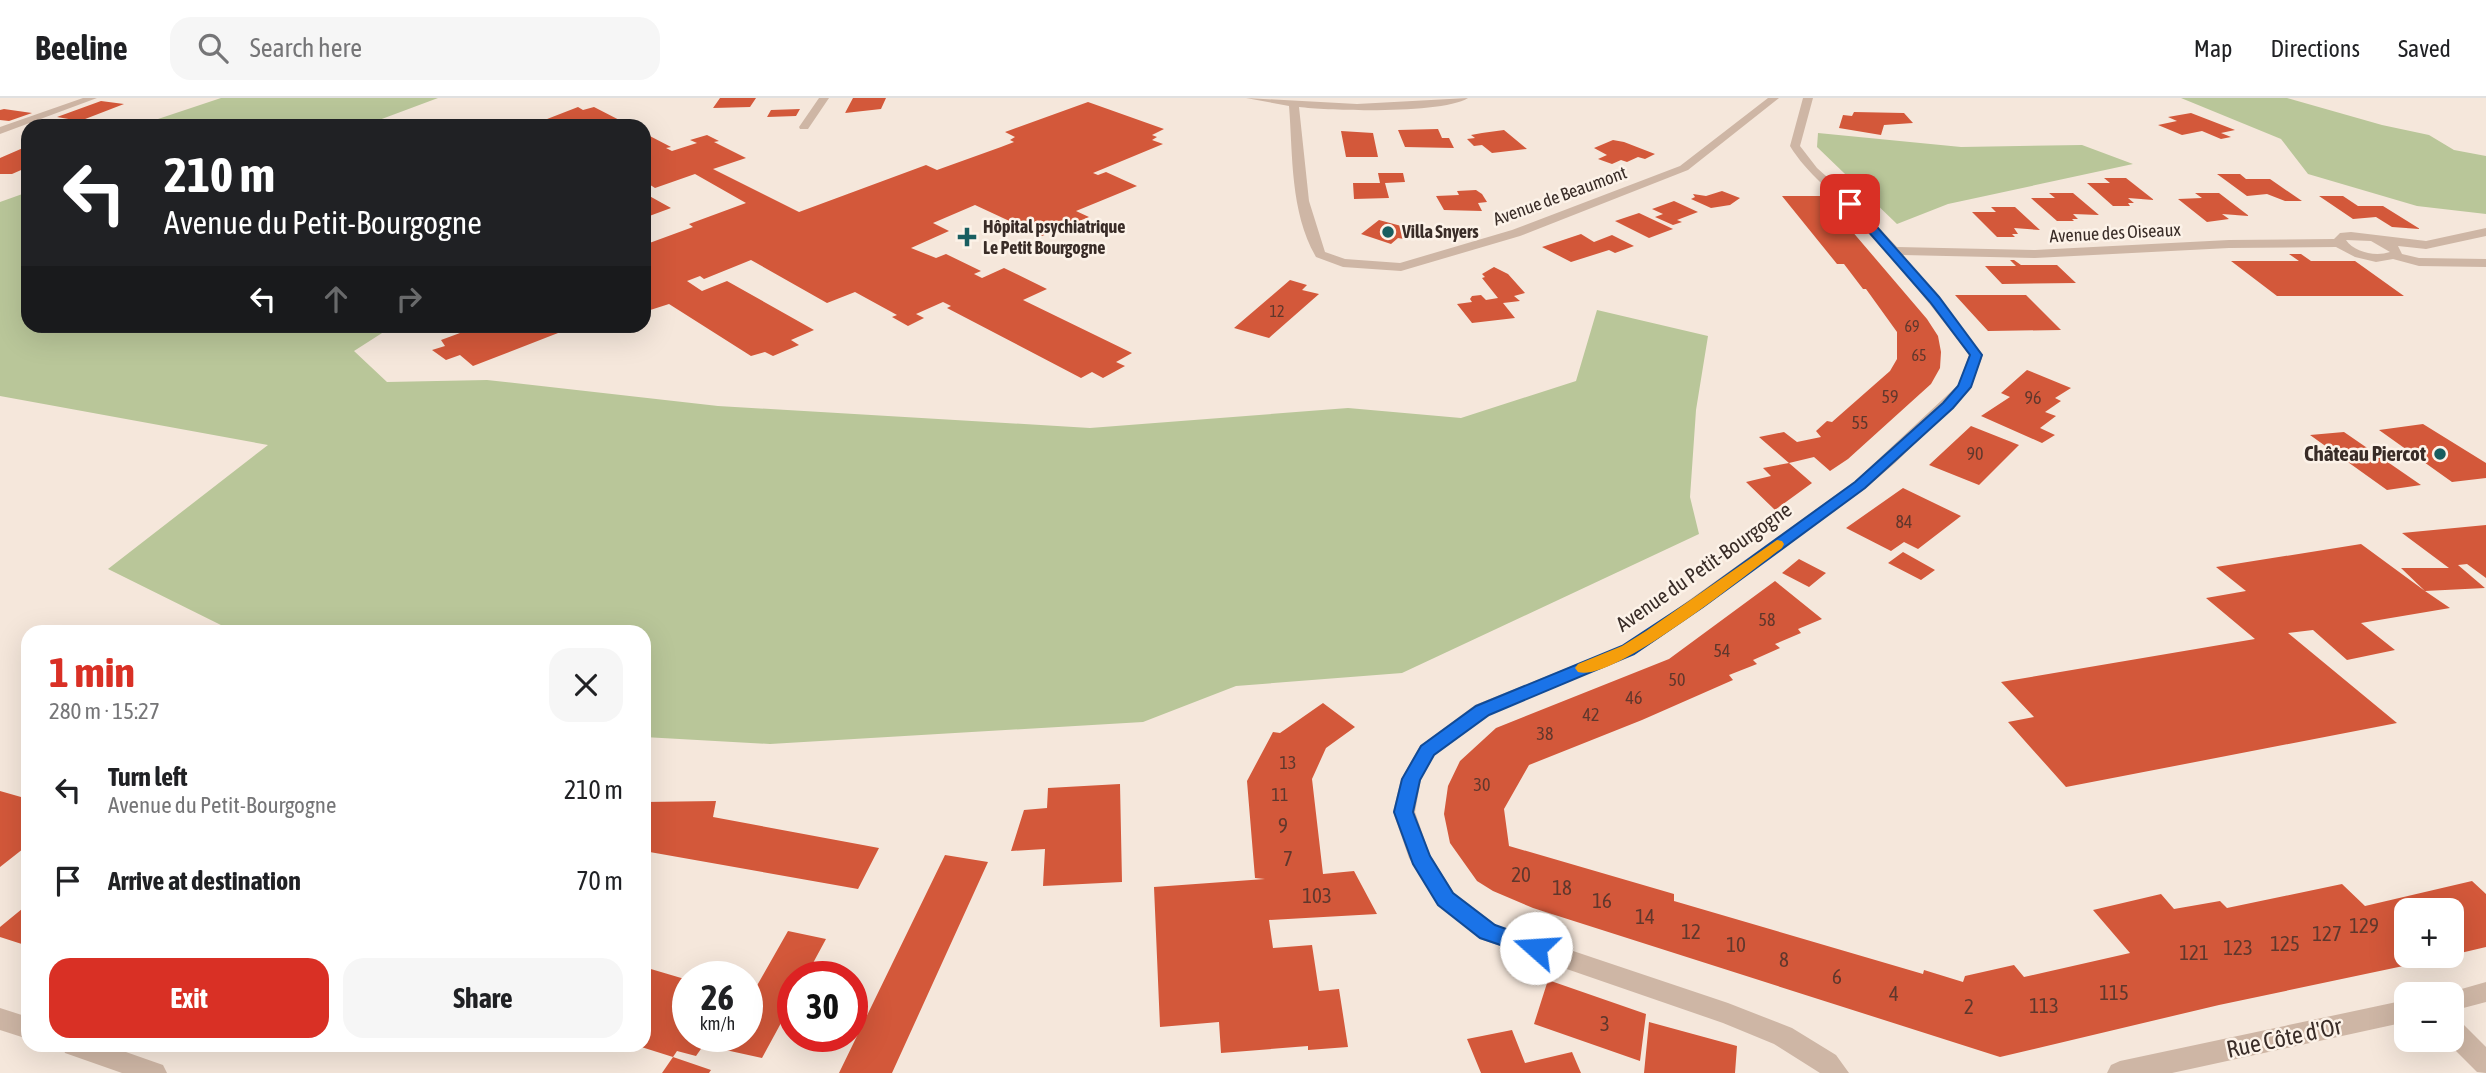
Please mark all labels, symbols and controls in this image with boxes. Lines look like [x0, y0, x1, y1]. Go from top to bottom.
search box [170, 17, 660, 80]
text: Beeline [35, 29, 128, 67]
icon: search [194, 29, 232, 67]
text: Search here [250, 33, 362, 63]
text: Map [2194, 35, 2232, 62]
text: Directions [2270, 35, 2360, 62]
text: Saved [2398, 35, 2451, 62]
text: 210 m [164, 146, 275, 202]
icon: left [49, 147, 140, 238]
street label: Avenue de Beaumont [1490, 162, 1629, 229]
pin [1820, 174, 1880, 234]
icon: arrive [1831, 185, 1869, 223]
text: Avenue du Petit-Bourgogne [164, 204, 482, 241]
place label: Hôpital psychiatrique Le Petit Bourgogne [983, 216, 1125, 258]
street label: Avenue des Oiseaux [2049, 219, 2181, 246]
place label: Villa Snyers [1401, 221, 1479, 242]
marker: Villa Snyers [1380, 224, 1396, 240]
marker: Hôpital psychiatrique Le Petit Bourgogne [957, 227, 977, 247]
icon: left [244, 280, 282, 318]
icon: ahead [317, 280, 355, 318]
icon: right [390, 280, 428, 318]
house number: 12 [1269, 302, 1285, 320]
house number: 69 [1904, 317, 1920, 335]
house number: 65 [1911, 346, 1927, 364]
house number: 59 [1882, 386, 1898, 407]
house number: 96 [2025, 387, 2041, 408]
house number: 55 [1852, 412, 1868, 433]
place label: Château Piercot [2304, 441, 2426, 465]
house number: 90 [1967, 443, 1983, 464]
marker: Château Piercot [2432, 446, 2448, 462]
street label: Avenue du Petit-Bourgogne [1611, 497, 1796, 636]
house number: 84 [1896, 511, 1912, 532]
house number: 58 [1759, 609, 1775, 630]
house number: 54 [1714, 640, 1730, 661]
text: 1 min [49, 648, 135, 696]
button: close [549, 648, 623, 722]
house number: 50 [1669, 669, 1685, 690]
house number: 46 [1626, 687, 1642, 708]
text: 280 m · 15:27 [49, 698, 160, 724]
house number: 42 [1583, 704, 1599, 725]
house number: 38 [1537, 723, 1553, 744]
house number: 13 [1280, 752, 1296, 773]
text: Turn left [108, 762, 188, 792]
icon: left [49, 771, 87, 809]
house number: 30 [1474, 774, 1490, 795]
text: 210 m [564, 775, 623, 805]
house number: 11 [1272, 784, 1288, 805]
text: Avenue du Petit-Bourgogne [108, 792, 336, 818]
house number: 9 [1278, 813, 1288, 837]
house number: 7 [1283, 846, 1293, 870]
icon: arrive [49, 862, 87, 900]
house number: 20 [1511, 862, 1531, 886]
text: Arrive at destination [108, 866, 301, 896]
text: 70 m [576, 866, 623, 896]
house number: 18 [1552, 875, 1572, 899]
house number: 103 [1302, 883, 1332, 907]
house number: 16 [1592, 888, 1612, 912]
map controls [2394, 898, 2464, 1052]
button: + [2394, 898, 2464, 968]
house number: 14 [1635, 904, 1655, 928]
position arrow [1499, 911, 1573, 985]
house number: 129 [2349, 913, 2379, 937]
house number: 12 [1681, 919, 1701, 943]
house number: 127 [2312, 921, 2342, 945]
house number: 125 [2270, 931, 2300, 955]
house number: 10 [1726, 932, 1746, 956]
house number: 123 [2223, 935, 2253, 959]
house number: 121 [2179, 940, 2209, 964]
house number: 8 [1779, 947, 1789, 971]
button: Exit [49, 958, 329, 1038]
button: Share [343, 958, 623, 1038]
speed limit sign: 30 [777, 961, 868, 1052]
house number: 6 [1832, 964, 1842, 988]
text: 26 [701, 977, 734, 1017]
house number: 115 [2099, 980, 2129, 1004]
house number: 4 [1889, 981, 1899, 1005]
button: − [2394, 982, 2464, 1052]
house number: 113 [2029, 993, 2059, 1017]
house number: 2 [1964, 994, 1974, 1018]
house number: 3 [1600, 1011, 1610, 1035]
street label: Rue Côte d'Or [2224, 1012, 2345, 1063]
text: km/h [700, 1013, 735, 1034]

